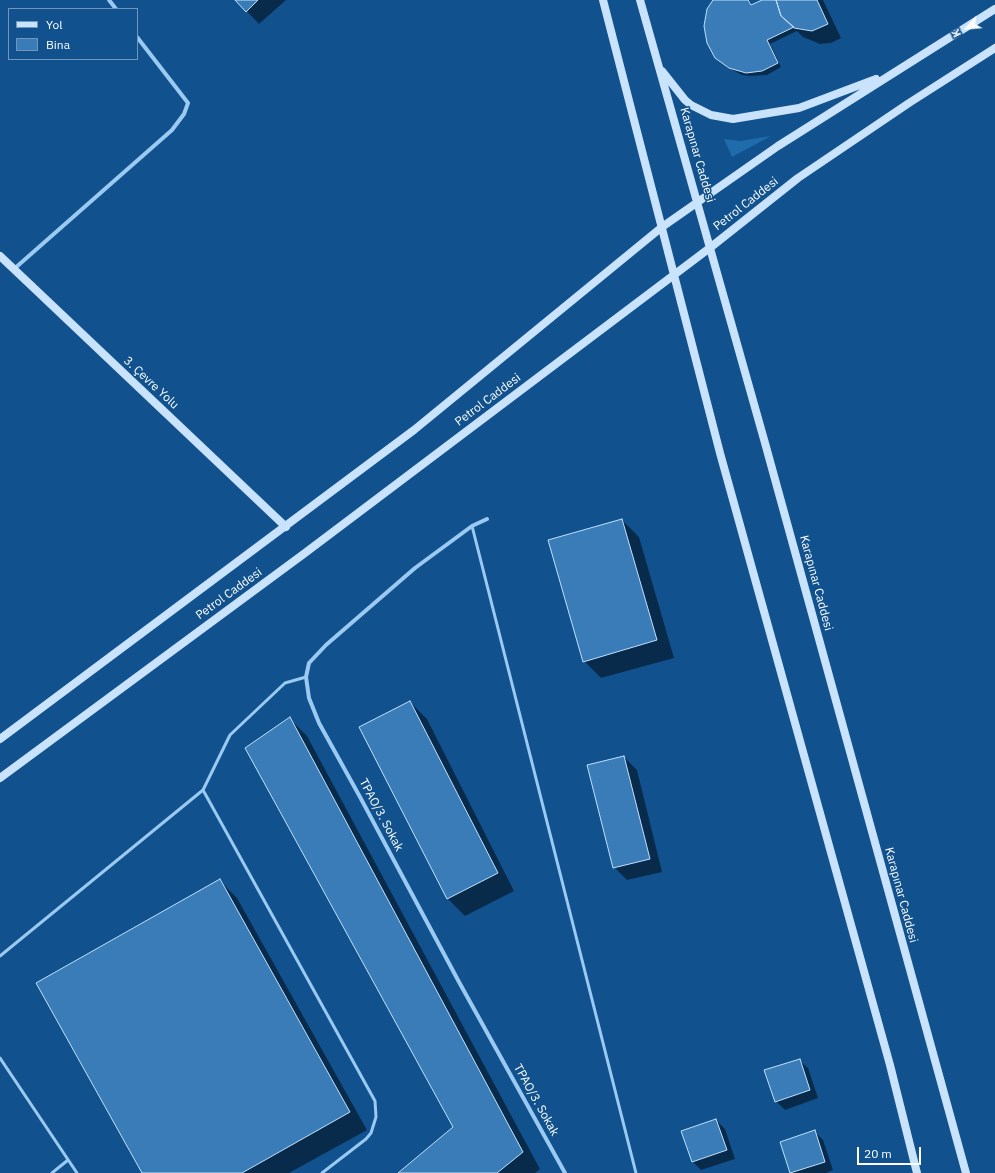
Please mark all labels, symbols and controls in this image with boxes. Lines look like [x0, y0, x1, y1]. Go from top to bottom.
legend [8, 8, 138, 60]
north arrow [947, 8, 987, 48]
text: Yol [46, 17, 63, 32]
text: K [948, 27, 964, 40]
text: Bina [46, 37, 70, 52]
street label: Karapınar Caddesi [677, 106, 717, 204]
street label: Petrol Caddesi [711, 174, 781, 234]
street label: 3. Çevre Yolu [120, 354, 182, 412]
street label: Petrol Caddesi [452, 371, 524, 429]
street label: Karapınar Caddesi [796, 534, 836, 632]
street label: Petrol Caddesi [193, 565, 265, 623]
street label: TPAO/3. Sokak [356, 776, 406, 854]
street label: Karapınar Caddesi [881, 846, 921, 944]
street label: TPAO/3. Sokak [510, 1061, 562, 1139]
scale bar [859, 1139, 923, 1165]
text: 20 m [864, 1146, 892, 1161]

